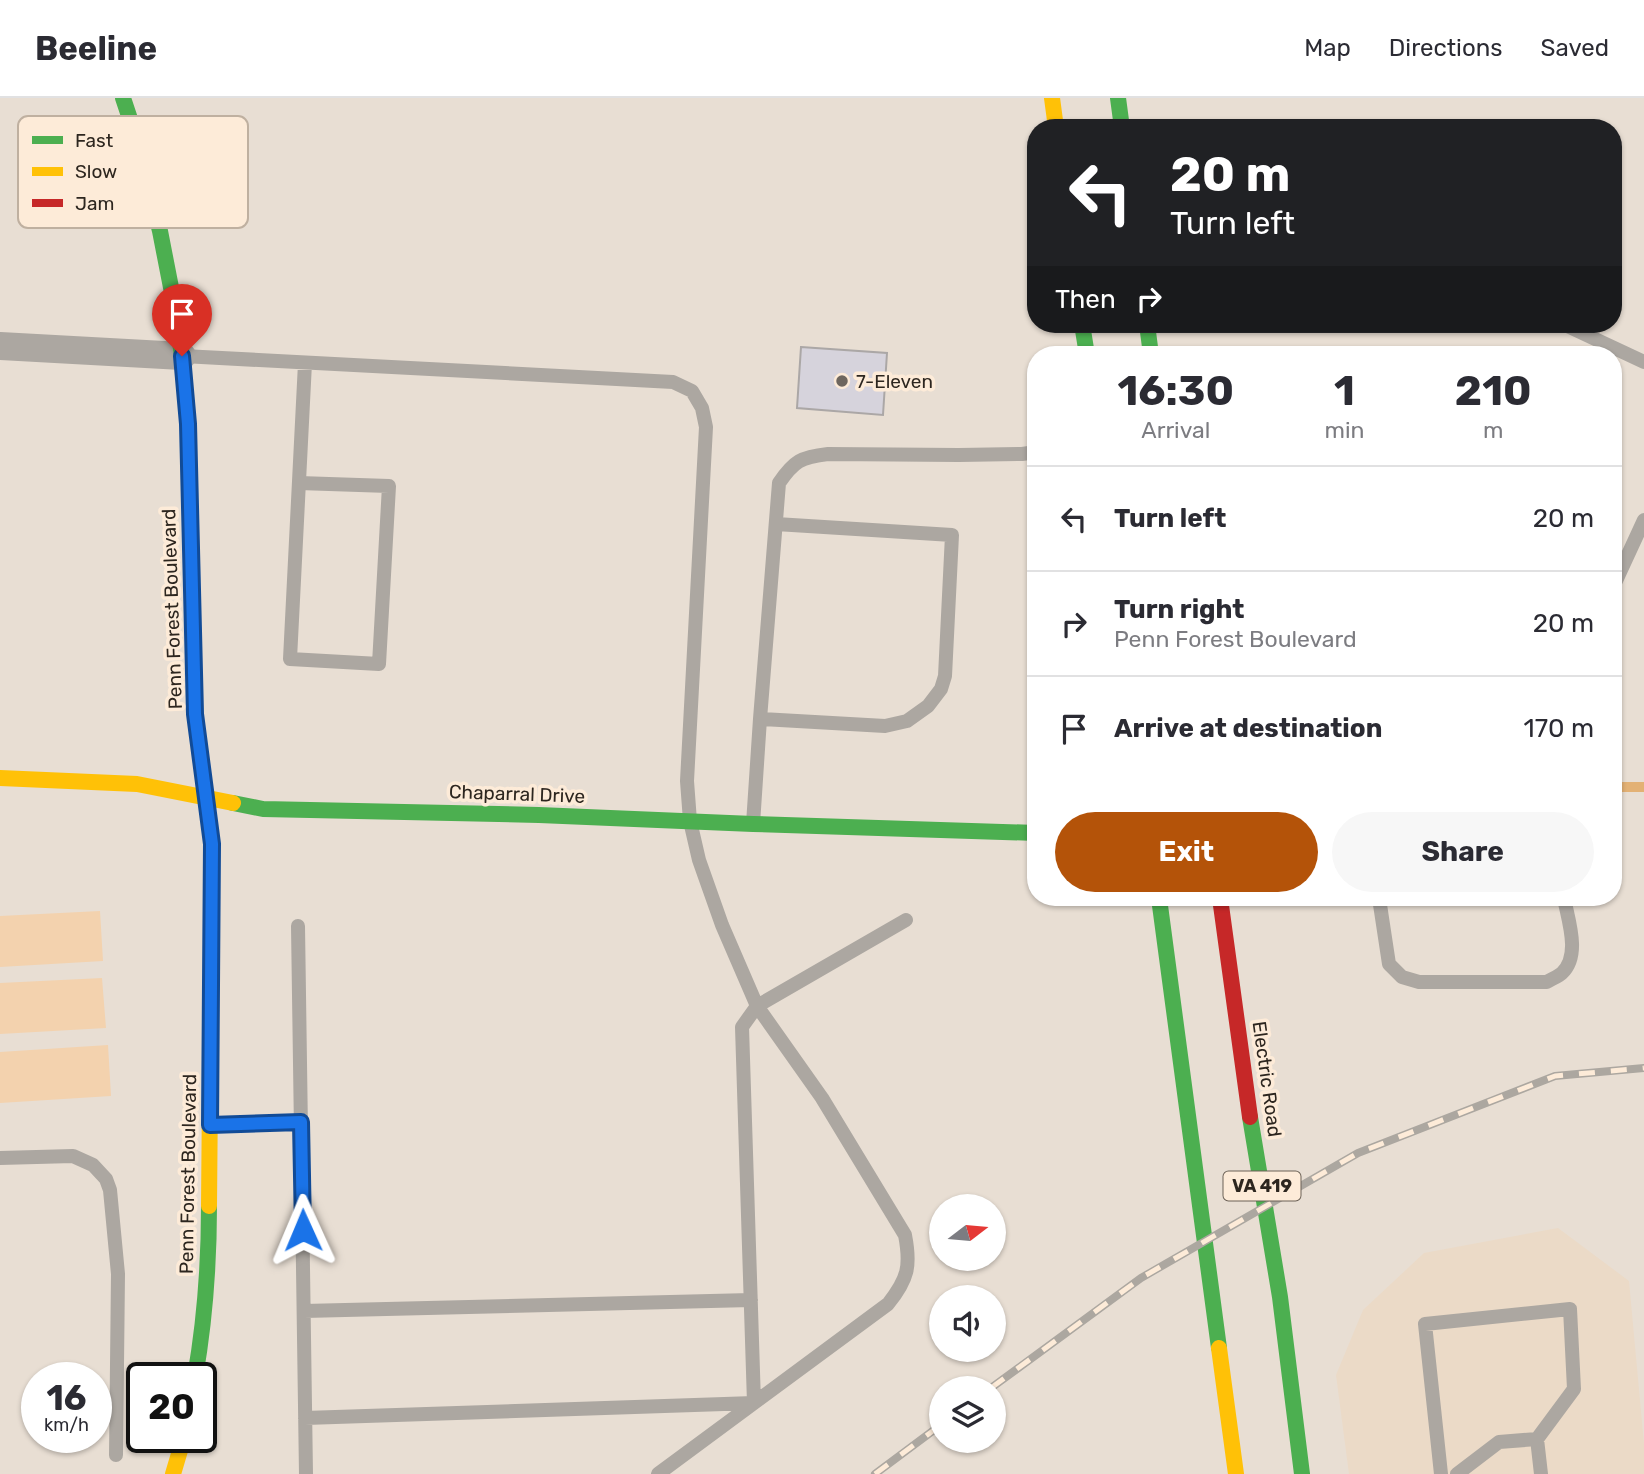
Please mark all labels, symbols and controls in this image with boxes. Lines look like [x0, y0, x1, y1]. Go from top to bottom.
text: Beeline [35, 29, 157, 68]
text: Map [1304, 34, 1351, 62]
text: Directions [1389, 34, 1502, 62]
text: Saved [1540, 34, 1609, 62]
legend [18, 116, 248, 228]
text: Fast [75, 129, 114, 152]
text: 20 m [1170, 145, 1291, 203]
icon: left [1055, 147, 1146, 238]
text: Slow [75, 160, 117, 183]
text: Jam [75, 192, 114, 215]
text: Turn left [1170, 204, 1295, 242]
icon: right [1130, 280, 1168, 318]
pin [152, 284, 212, 356]
text: Then [1055, 284, 1116, 315]
icon: arrive [163, 295, 201, 333]
text: 16:30 [1117, 366, 1234, 416]
text: 1 [1334, 366, 1355, 416]
text: 210 [1455, 366, 1532, 416]
place label: 7-Eleven [856, 370, 933, 393]
marker: 7-Eleven [834, 373, 850, 389]
text: Arrival [1141, 416, 1210, 444]
text: min [1325, 416, 1364, 444]
text: m [1483, 416, 1503, 444]
icon: left [1055, 500, 1093, 538]
text: Turn left [1114, 503, 1226, 534]
text: 20 m [1533, 503, 1594, 534]
street label: Penn Forest Boulevard [157, 508, 187, 710]
text: Turn right [1114, 594, 1244, 625]
icon: right [1055, 605, 1093, 643]
text: 20 m [1533, 608, 1594, 639]
text: Penn Forest Boulevard [1114, 625, 1357, 653]
icon: arrive [1055, 710, 1093, 748]
text: Arrive at destination [1114, 713, 1382, 744]
text: 170 m [1524, 713, 1594, 744]
street label: Chaparral Drive [448, 780, 586, 808]
button: Exit [1055, 812, 1318, 892]
button: Share [1332, 812, 1594, 892]
street label: Electric Road [1247, 1020, 1287, 1138]
street label: Penn Forest Boulevard [175, 1074, 201, 1274]
road number: VA 419 [1224, 1171, 1300, 1200]
position arrow [266, 1193, 340, 1267]
north arrow [929, 1194, 1006, 1270]
map controls [929, 1194, 1006, 1453]
button: sound [929, 1285, 1006, 1362]
speed limit sign: 20 [126, 1362, 217, 1453]
button: layers [929, 1376, 1006, 1453]
text: 16 [46, 1377, 87, 1419]
text: km/h [44, 1414, 89, 1436]

